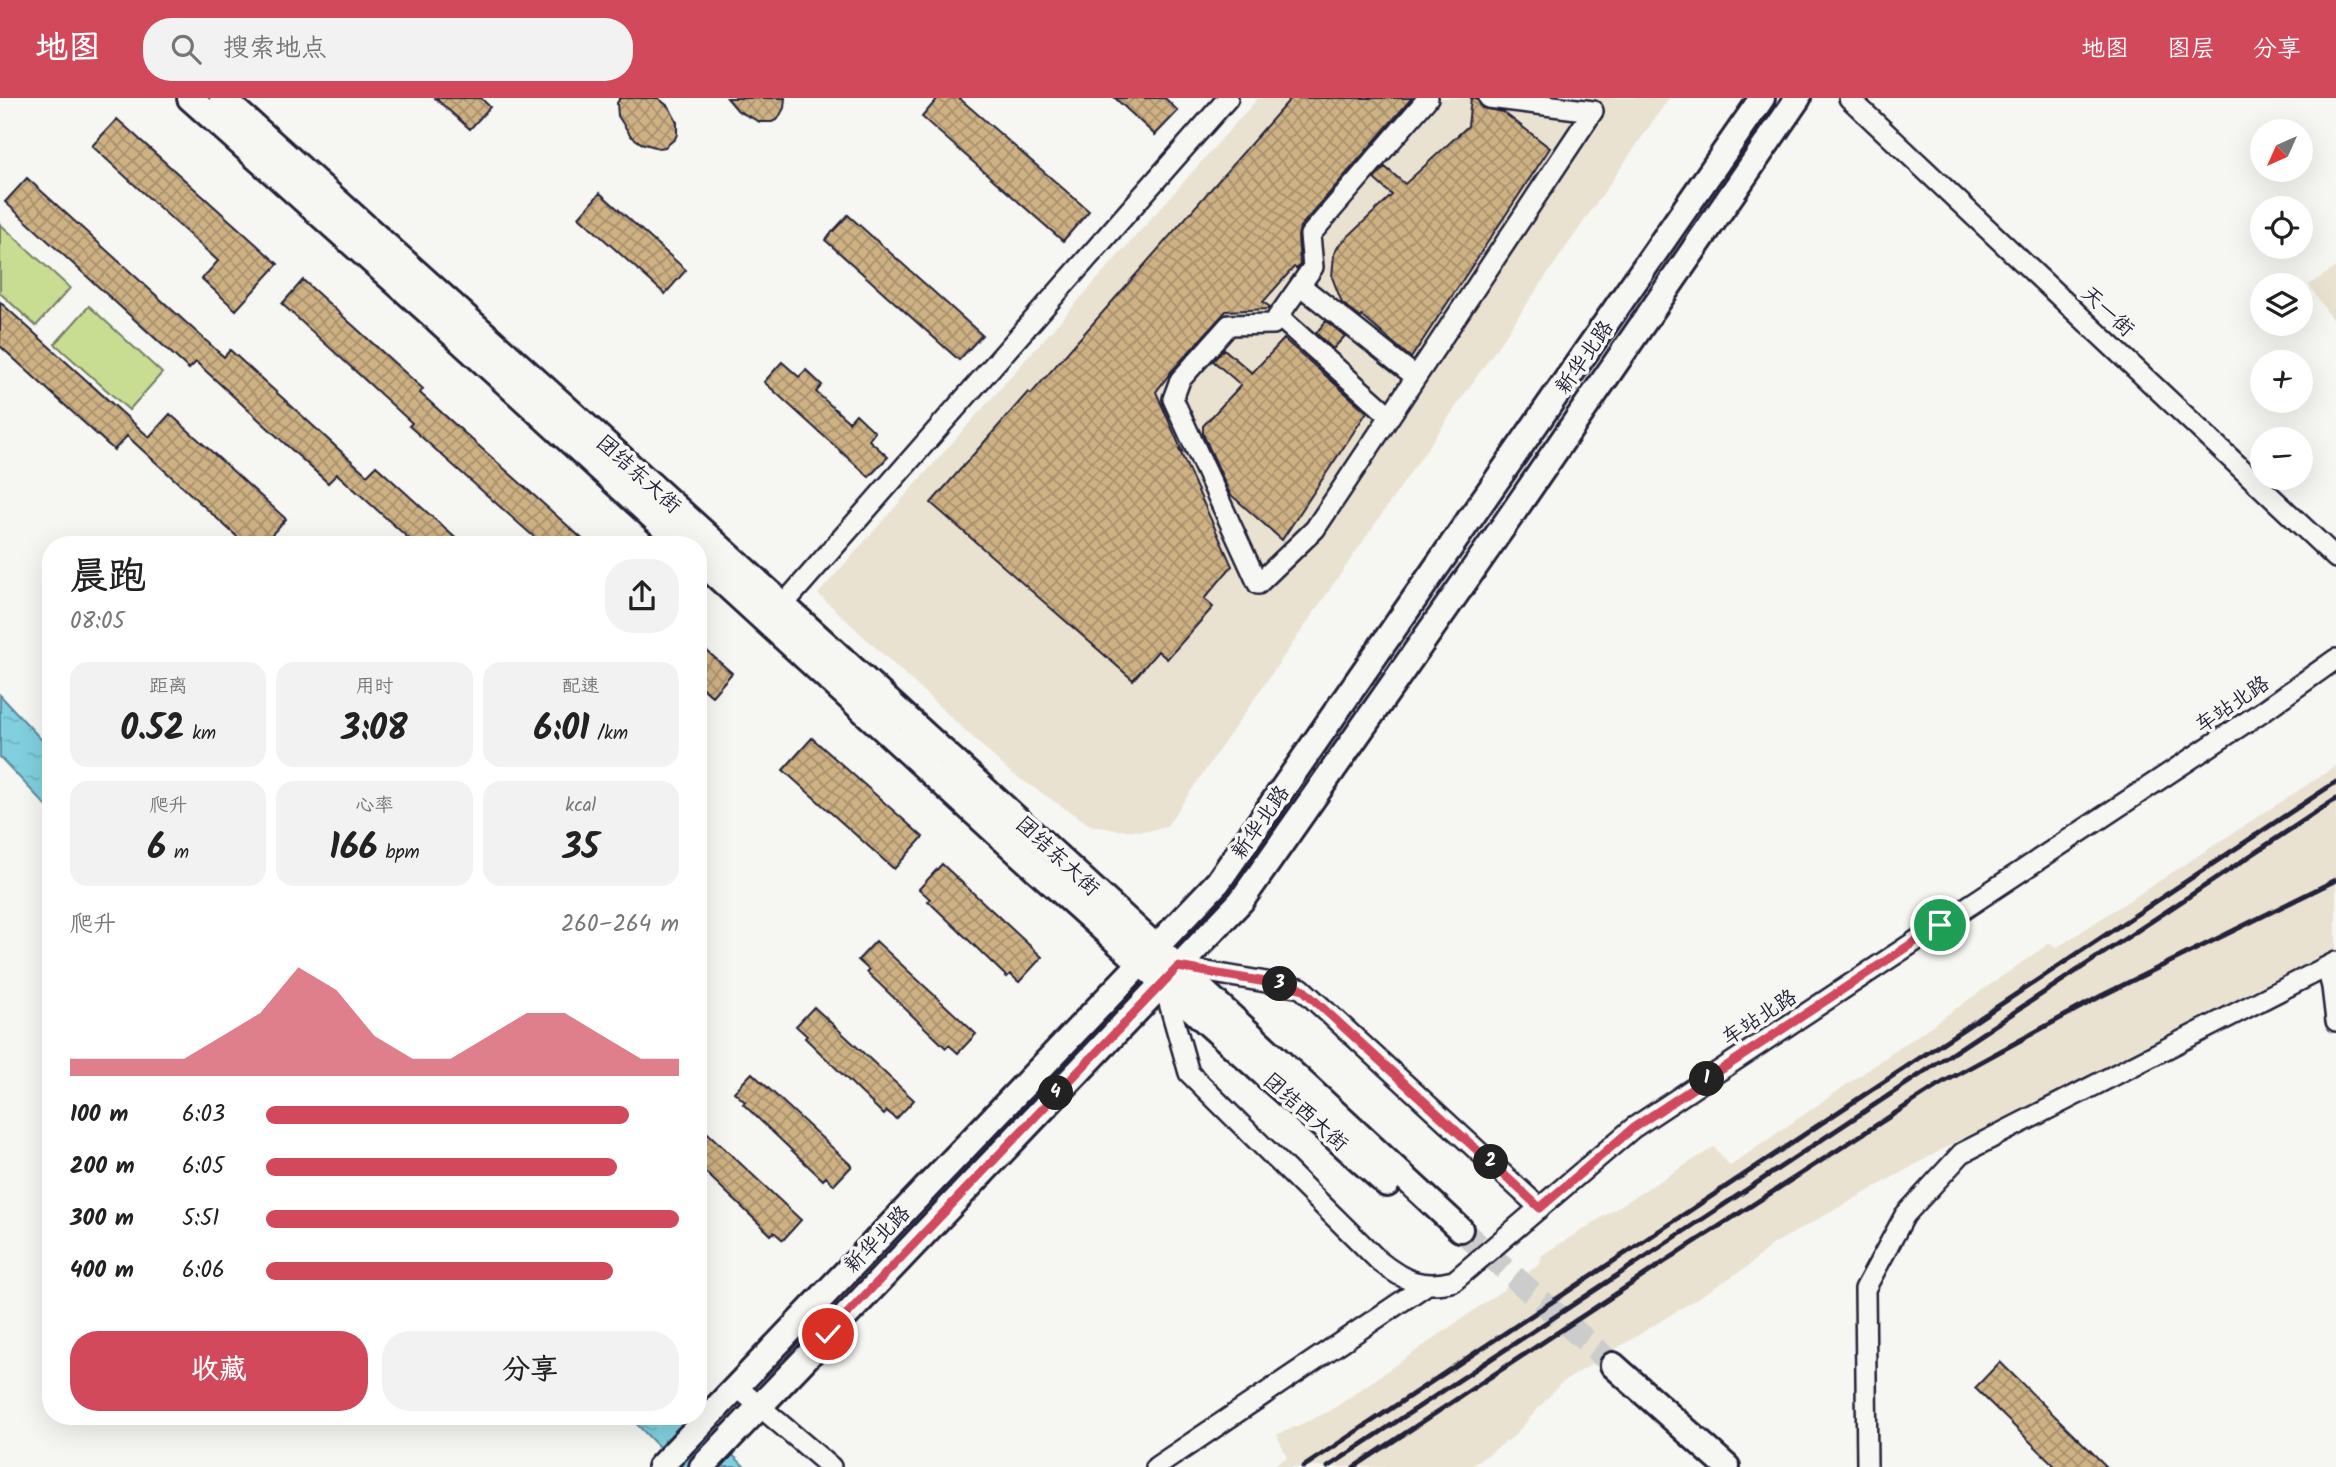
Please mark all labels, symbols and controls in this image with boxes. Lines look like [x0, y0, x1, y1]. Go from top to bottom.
search box [143, 18, 633, 81]
text: 地图 [35, 23, 101, 76]
text: 搜索地点 [223, 28, 327, 70]
icon: search [167, 30, 205, 68]
text: 地图 [2081, 30, 2129, 69]
text: 图层 [2167, 30, 2215, 69]
text: 分享 [2253, 30, 2301, 69]
north arrow [2250, 119, 2314, 182]
map controls [2250, 119, 2313, 490]
button: locate [2250, 196, 2313, 259]
button: layers [2250, 273, 2313, 336]
street label: 天一街 [2073, 279, 2141, 346]
street label: 新华北路 [1548, 314, 1623, 402]
button: + [2250, 350, 2313, 413]
button: − [2250, 427, 2313, 490]
street label: 团结东大街 [588, 428, 688, 523]
text: 晨跑 [70, 548, 146, 608]
button: share [605, 559, 679, 633]
text: 08:05 [70, 604, 125, 640]
street label: 车站北路 [2189, 668, 2277, 742]
text: 距离 [149, 672, 187, 702]
text: 用时 [355, 672, 394, 702]
text: 配速 [562, 672, 600, 702]
text: 0.52 [120, 702, 185, 758]
text: 3:08 [341, 702, 408, 758]
text: 6:01 [534, 702, 590, 758]
text: km [185, 719, 216, 749]
text: /km [590, 719, 628, 749]
street label: 新华北路 [1224, 779, 1299, 867]
text: 爬升 [149, 791, 187, 821]
text: 心率 [355, 791, 394, 821]
text: kcal [565, 791, 596, 821]
street label: 团结东大街 [1007, 809, 1107, 905]
text: 6 [147, 821, 166, 877]
text: 166 [329, 821, 378, 877]
text: 35 [562, 821, 599, 877]
text: m [166, 838, 189, 868]
text: bpm [378, 838, 420, 868]
pin [1910, 895, 1970, 955]
icon: arrive [1921, 906, 1959, 944]
text: 爬升 [70, 907, 116, 943]
text: 260–264 m [561, 907, 679, 943]
pin: 3 [1262, 966, 1298, 1001]
text: 3 [1274, 968, 1285, 998]
street label: 车站北路 [1716, 982, 1804, 1055]
pin: 1 [1690, 1062, 1724, 1096]
text: 1 [1704, 1063, 1709, 1093]
street label: 团结西大街 [1255, 1066, 1355, 1161]
pin: 4 [1038, 1076, 1074, 1110]
text: 4 [1050, 1077, 1061, 1107]
text: 100 m [70, 1097, 128, 1133]
text: 6:03 [182, 1097, 225, 1133]
pin: 2 [1474, 1144, 1508, 1180]
text: 2 [1485, 1146, 1496, 1176]
text: 200 m [70, 1149, 135, 1185]
text: 6:05 [182, 1149, 224, 1185]
street label: 新华北路 [837, 1198, 919, 1282]
text: 300 m [70, 1201, 134, 1237]
text: 5:51 [182, 1201, 220, 1237]
text: 400 m [70, 1253, 134, 1289]
text: 6:06 [182, 1253, 225, 1289]
pin [798, 1304, 858, 1364]
icon: check [809, 1315, 847, 1353]
button: 收藏 [70, 1331, 368, 1411]
button: 分享 [382, 1331, 679, 1411]

